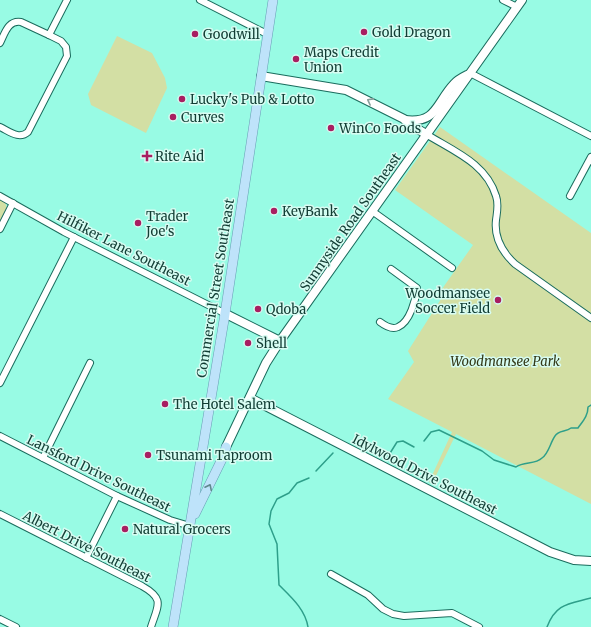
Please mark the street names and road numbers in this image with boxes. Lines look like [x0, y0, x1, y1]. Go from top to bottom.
street label: Sunnyside Road Southeast [296, 150, 405, 295]
street label: Commercial Street Southeast [193, 197, 238, 379]
street label: Hilfiker Lane Southeast [54, 207, 193, 290]
street label: Idylwood Drive Southeast [350, 430, 500, 518]
street label: Lansford Drive Southeast [24, 431, 174, 516]
street label: Albert Drive Southeast [19, 506, 154, 586]

